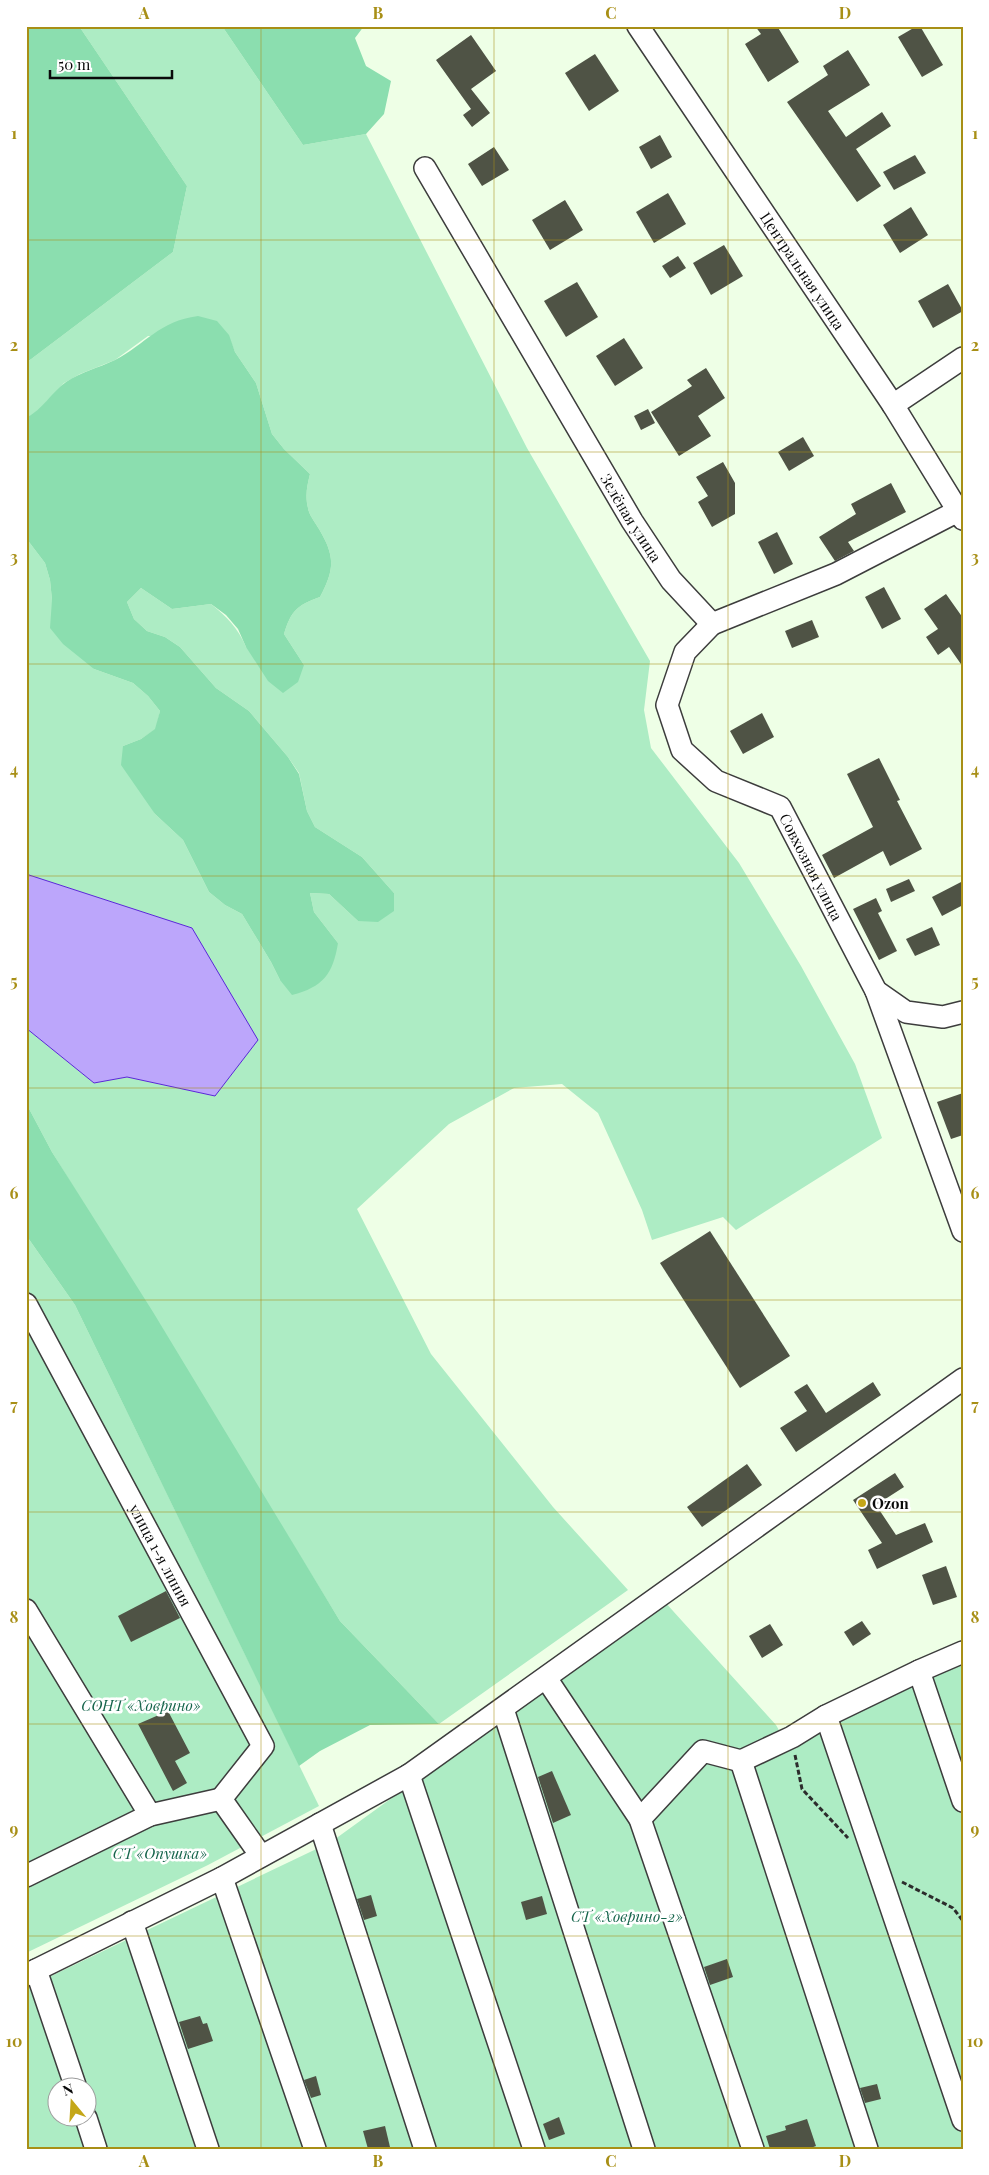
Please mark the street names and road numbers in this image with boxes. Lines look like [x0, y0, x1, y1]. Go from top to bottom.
street label: Центральная улица [756, 208, 850, 334]
street label: Зелёная улица [596, 470, 667, 566]
street label: Совхозная улица [775, 810, 848, 924]
street label: улица 1-я линия [125, 1500, 196, 1610]

